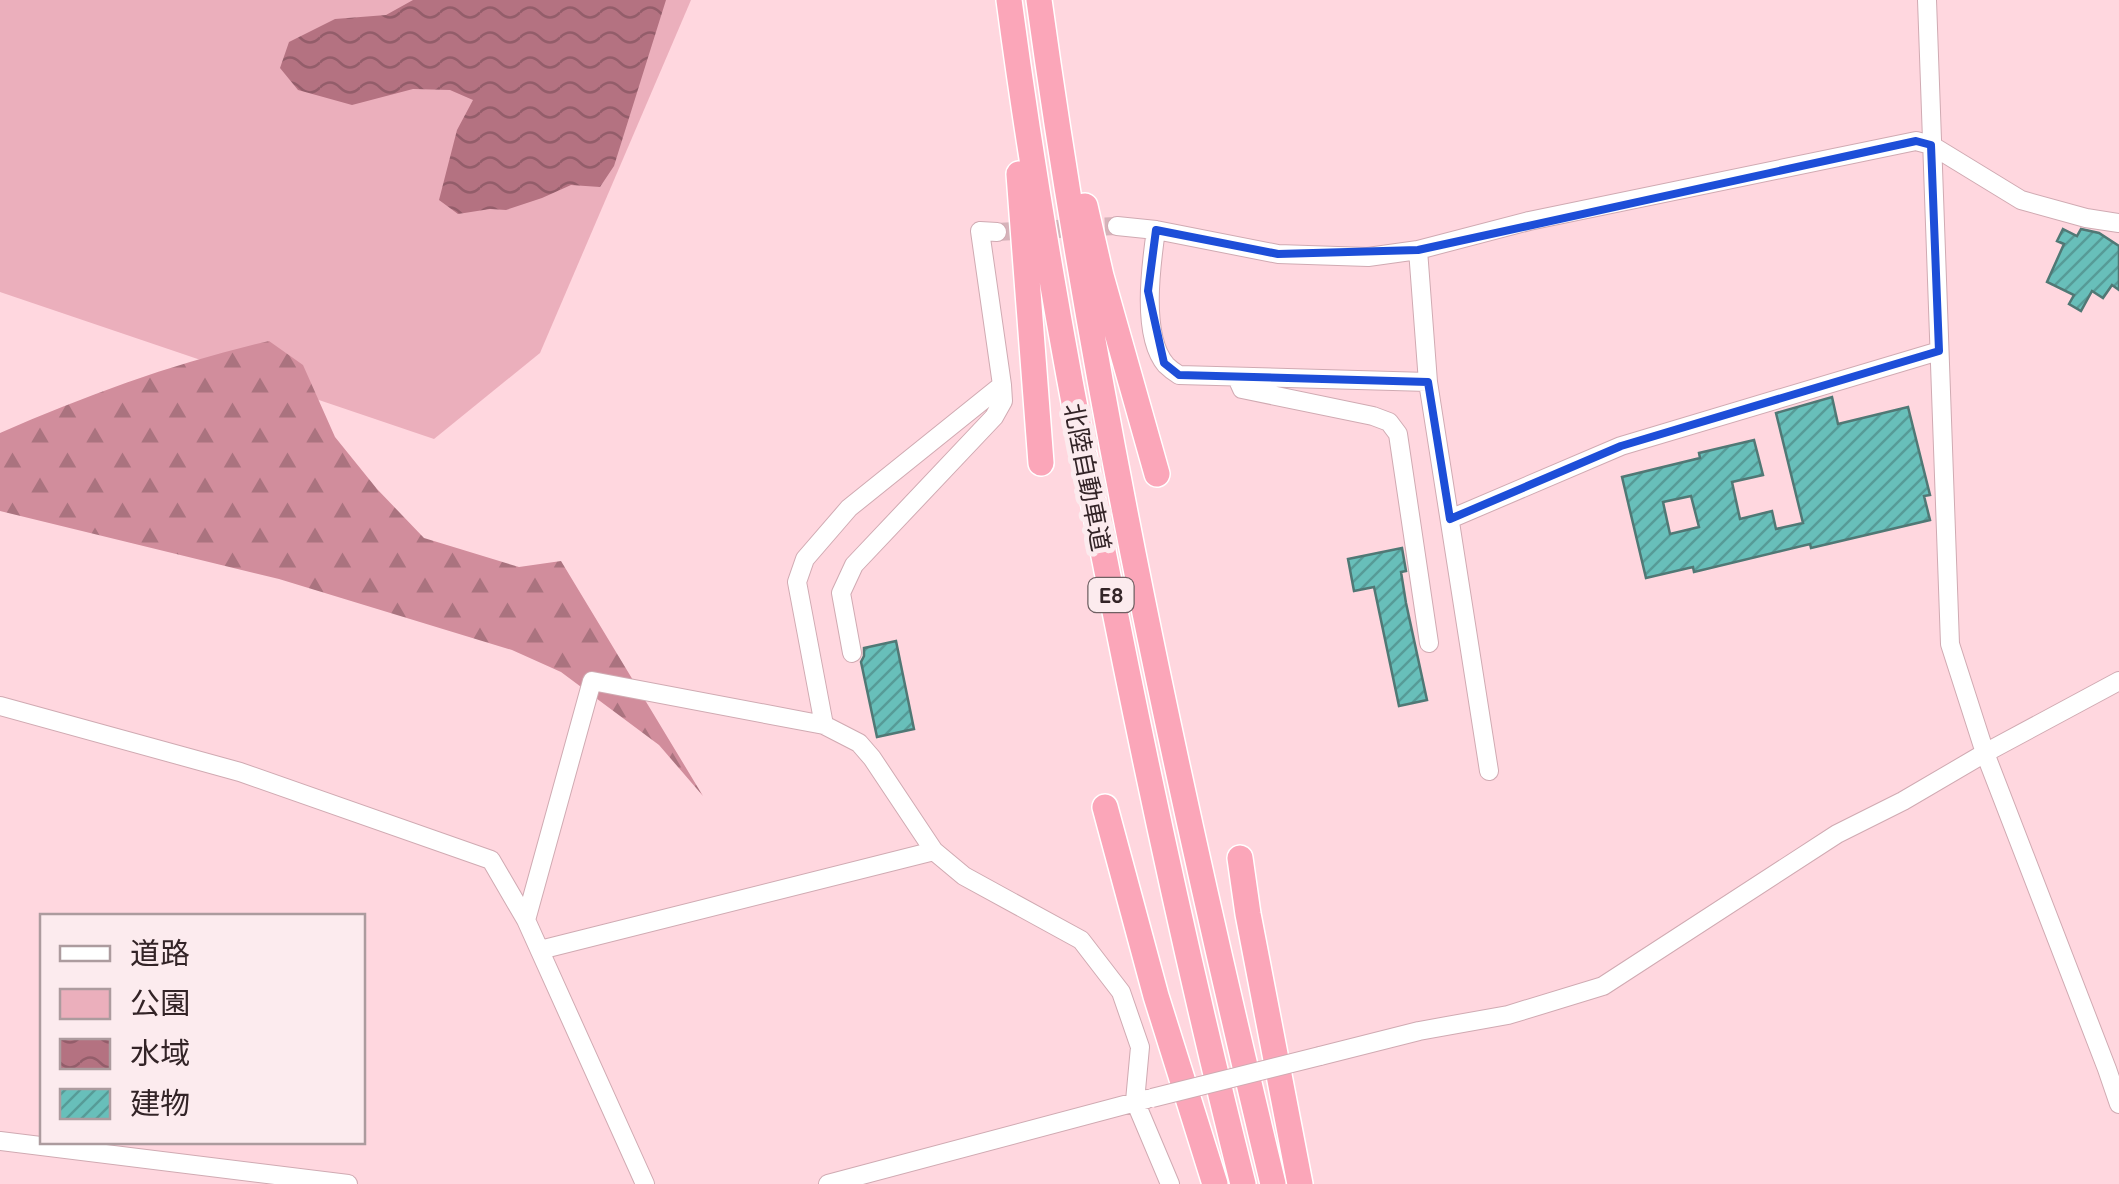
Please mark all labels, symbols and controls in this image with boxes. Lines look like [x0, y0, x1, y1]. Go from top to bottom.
street label: 北陸自動車道 [1058, 400, 1118, 554]
road number: E8 [1088, 578, 1134, 612]
legend [40, 914, 365, 1144]
text: 道路 [130, 934, 190, 972]
text: 公園 [130, 984, 190, 1022]
text: 水域 [130, 1034, 190, 1072]
text: 建物 [130, 1084, 190, 1122]

